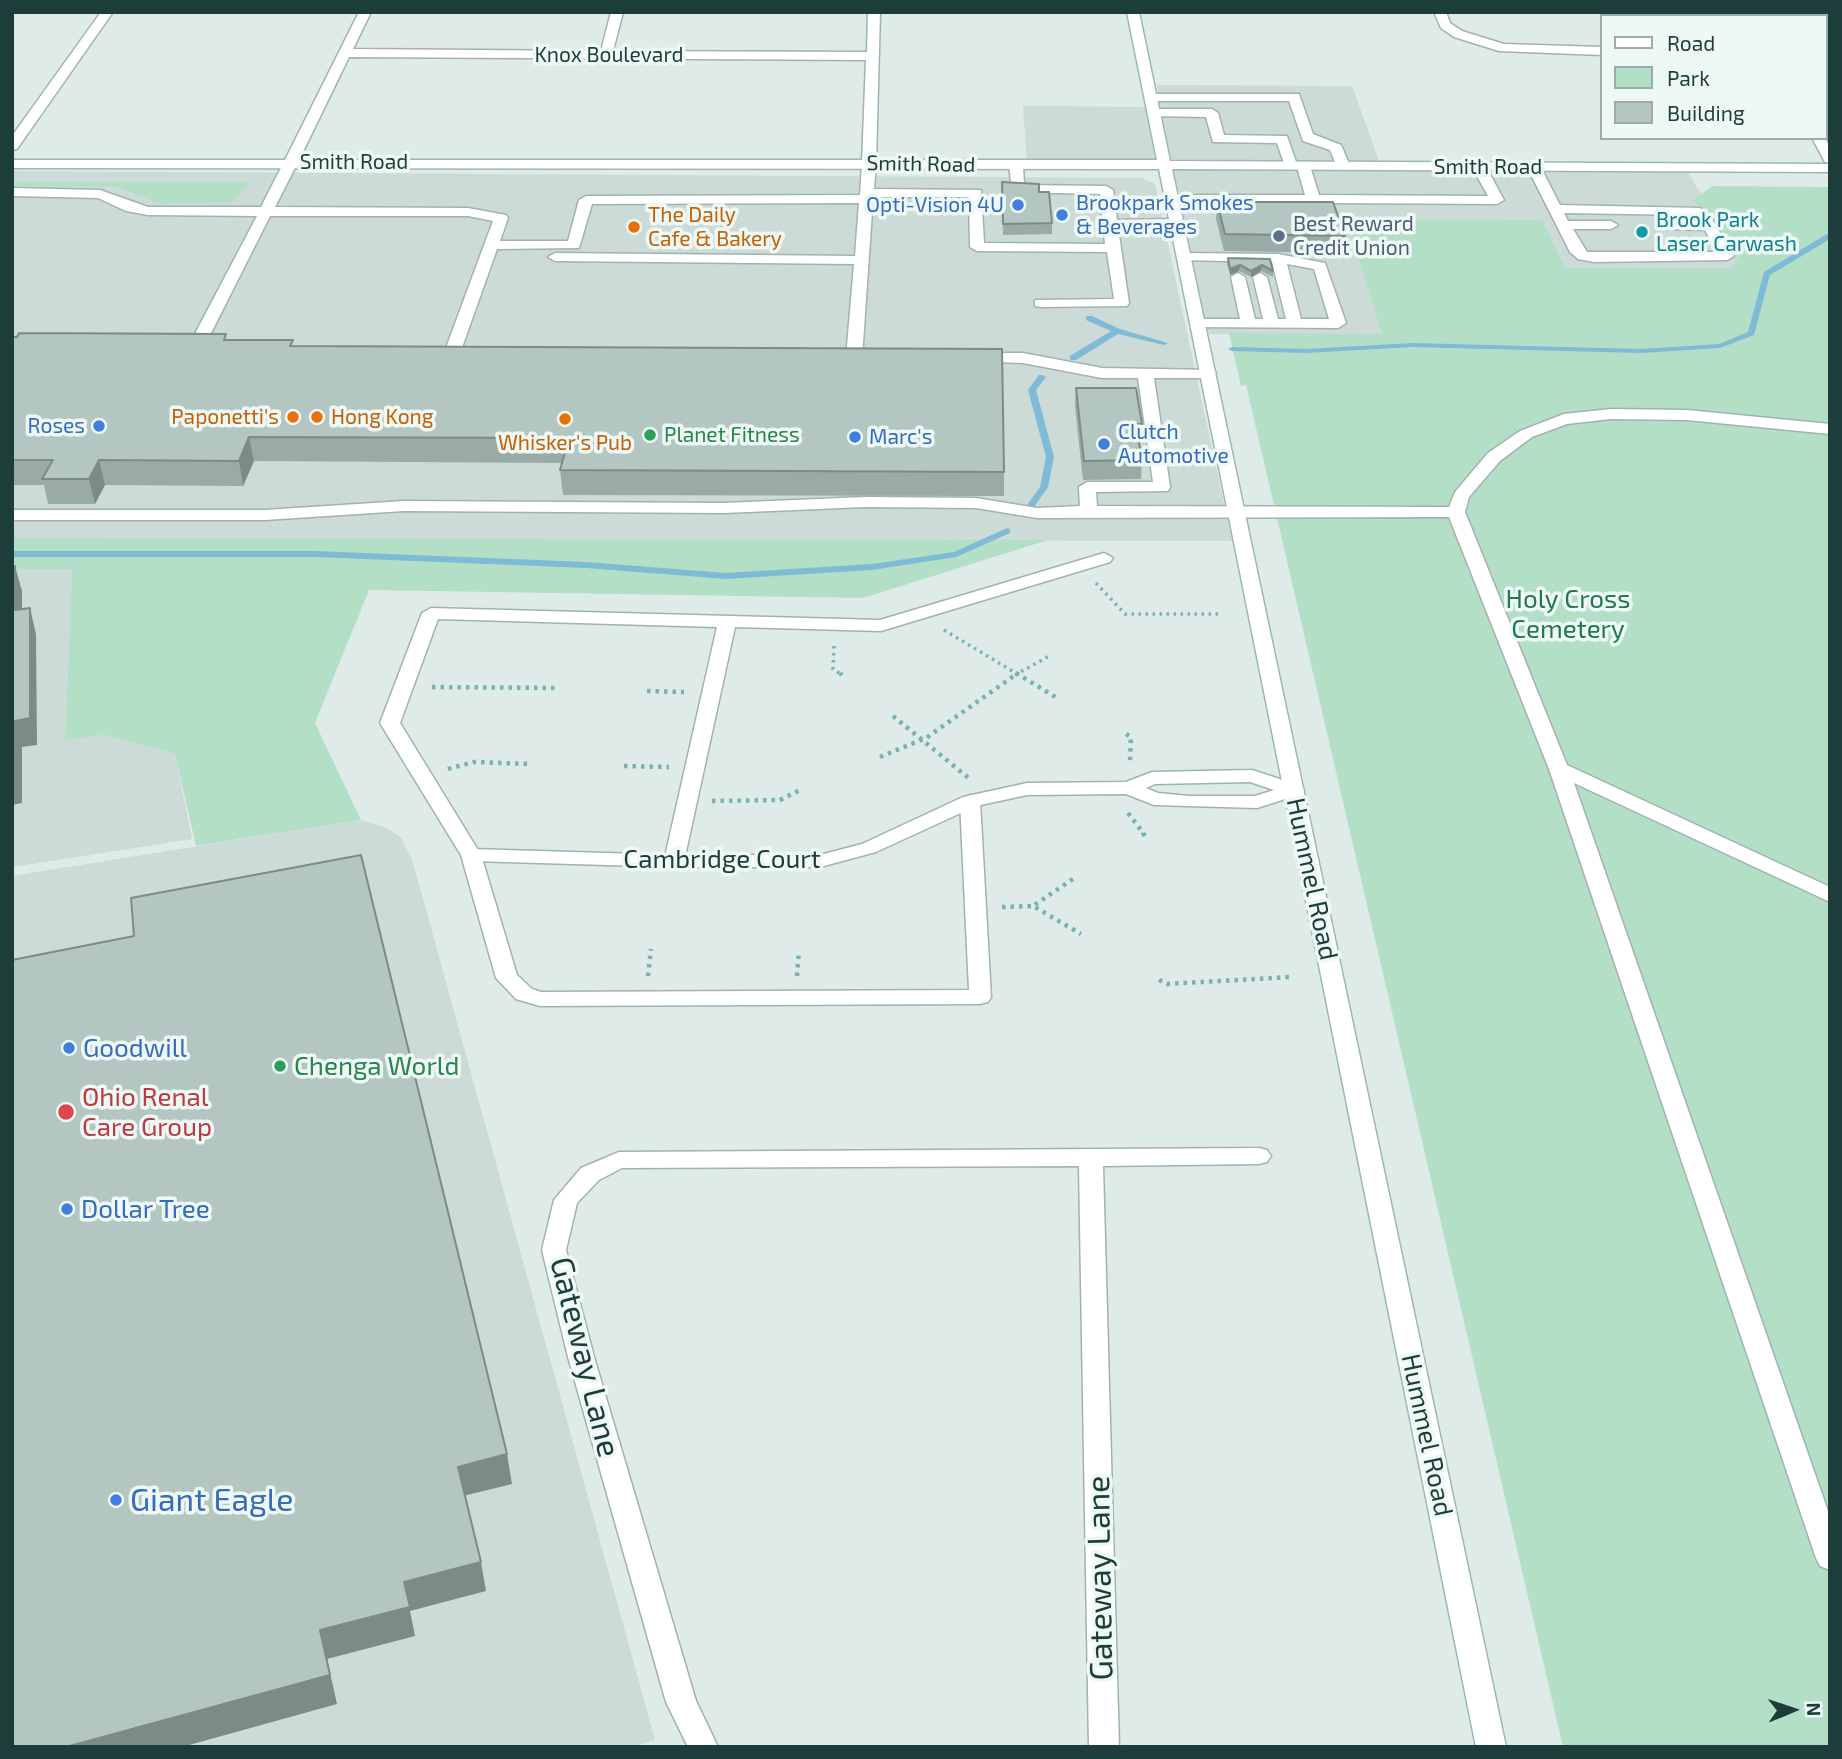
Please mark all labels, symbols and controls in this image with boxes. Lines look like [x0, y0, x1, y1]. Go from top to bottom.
legend [1601, 14, 1828, 140]
text: Road [1667, 30, 1715, 55]
street label: Knox Boulevard [534, 42, 684, 68]
text: Park [1667, 65, 1710, 90]
text: Building [1667, 100, 1745, 125]
street label: Smith Road [300, 149, 408, 175]
street label: Smith Road [866, 150, 976, 178]
street label: Smith Road [1434, 154, 1542, 180]
place label: Brookpark Smokes & Beverages [1076, 190, 1254, 240]
place label: Opti-Vision 4U [866, 192, 1004, 218]
marker: Opti-Vision 4U [1010, 197, 1026, 213]
place label: The Daily Cafe & Bakery [648, 202, 782, 252]
marker: Brookpark Smokes & Beverages [1054, 207, 1070, 223]
place label: Brook Park Laser Carwash [1656, 207, 1797, 257]
place label: Best Reward Credit Union [1293, 211, 1414, 261]
marker: The Daily Cafe & Bakery [626, 219, 642, 235]
marker: Brook Park Laser Carwash [1634, 224, 1650, 240]
marker: Best Reward Credit Union [1271, 228, 1287, 244]
place label: Paponetti's [171, 404, 279, 430]
place label: Hong Kong [331, 404, 434, 430]
marker: Paponetti's [285, 409, 301, 425]
marker: Hong Kong [309, 409, 325, 425]
marker: Whisker's Pub [557, 411, 573, 427]
place label: Roses [28, 413, 85, 439]
marker: Roses [91, 418, 107, 434]
place label: Clutch Automotive [1118, 419, 1229, 469]
place label: Planet Fitness [664, 422, 800, 448]
place label: Marc's [869, 424, 932, 450]
marker: Planet Fitness [642, 427, 658, 443]
marker: Marc's [847, 429, 863, 445]
place label: Whisker's Pub [498, 430, 632, 456]
marker: Clutch Automotive [1096, 436, 1112, 452]
park label: Holy Cross Cemetery [1506, 583, 1630, 644]
street label: Hummel Road [1280, 795, 1344, 963]
street label: Cambridge Court [623, 843, 821, 875]
place label: Goodwill [83, 1032, 187, 1064]
marker: Goodwill [61, 1040, 77, 1056]
place label: Chenga World [294, 1050, 459, 1082]
marker: Chenga World [272, 1058, 288, 1074]
place label: Ohio Renal Care Group [82, 1081, 212, 1142]
marker: Ohio Renal Care Group [56, 1102, 76, 1122]
place label: Dollar Tree [81, 1193, 210, 1225]
marker: Dollar Tree [59, 1201, 75, 1217]
street label: Gateway Lane [542, 1253, 628, 1461]
street label: Hummel Road [1395, 1351, 1459, 1519]
street label: Gateway Lane [1079, 1475, 1121, 1681]
place label: Giant Eagle [130, 1481, 294, 1519]
marker: Giant Eagle [108, 1492, 124, 1508]
north arrow [1758, 1675, 1828, 1745]
text: N [1803, 1702, 1826, 1717]

